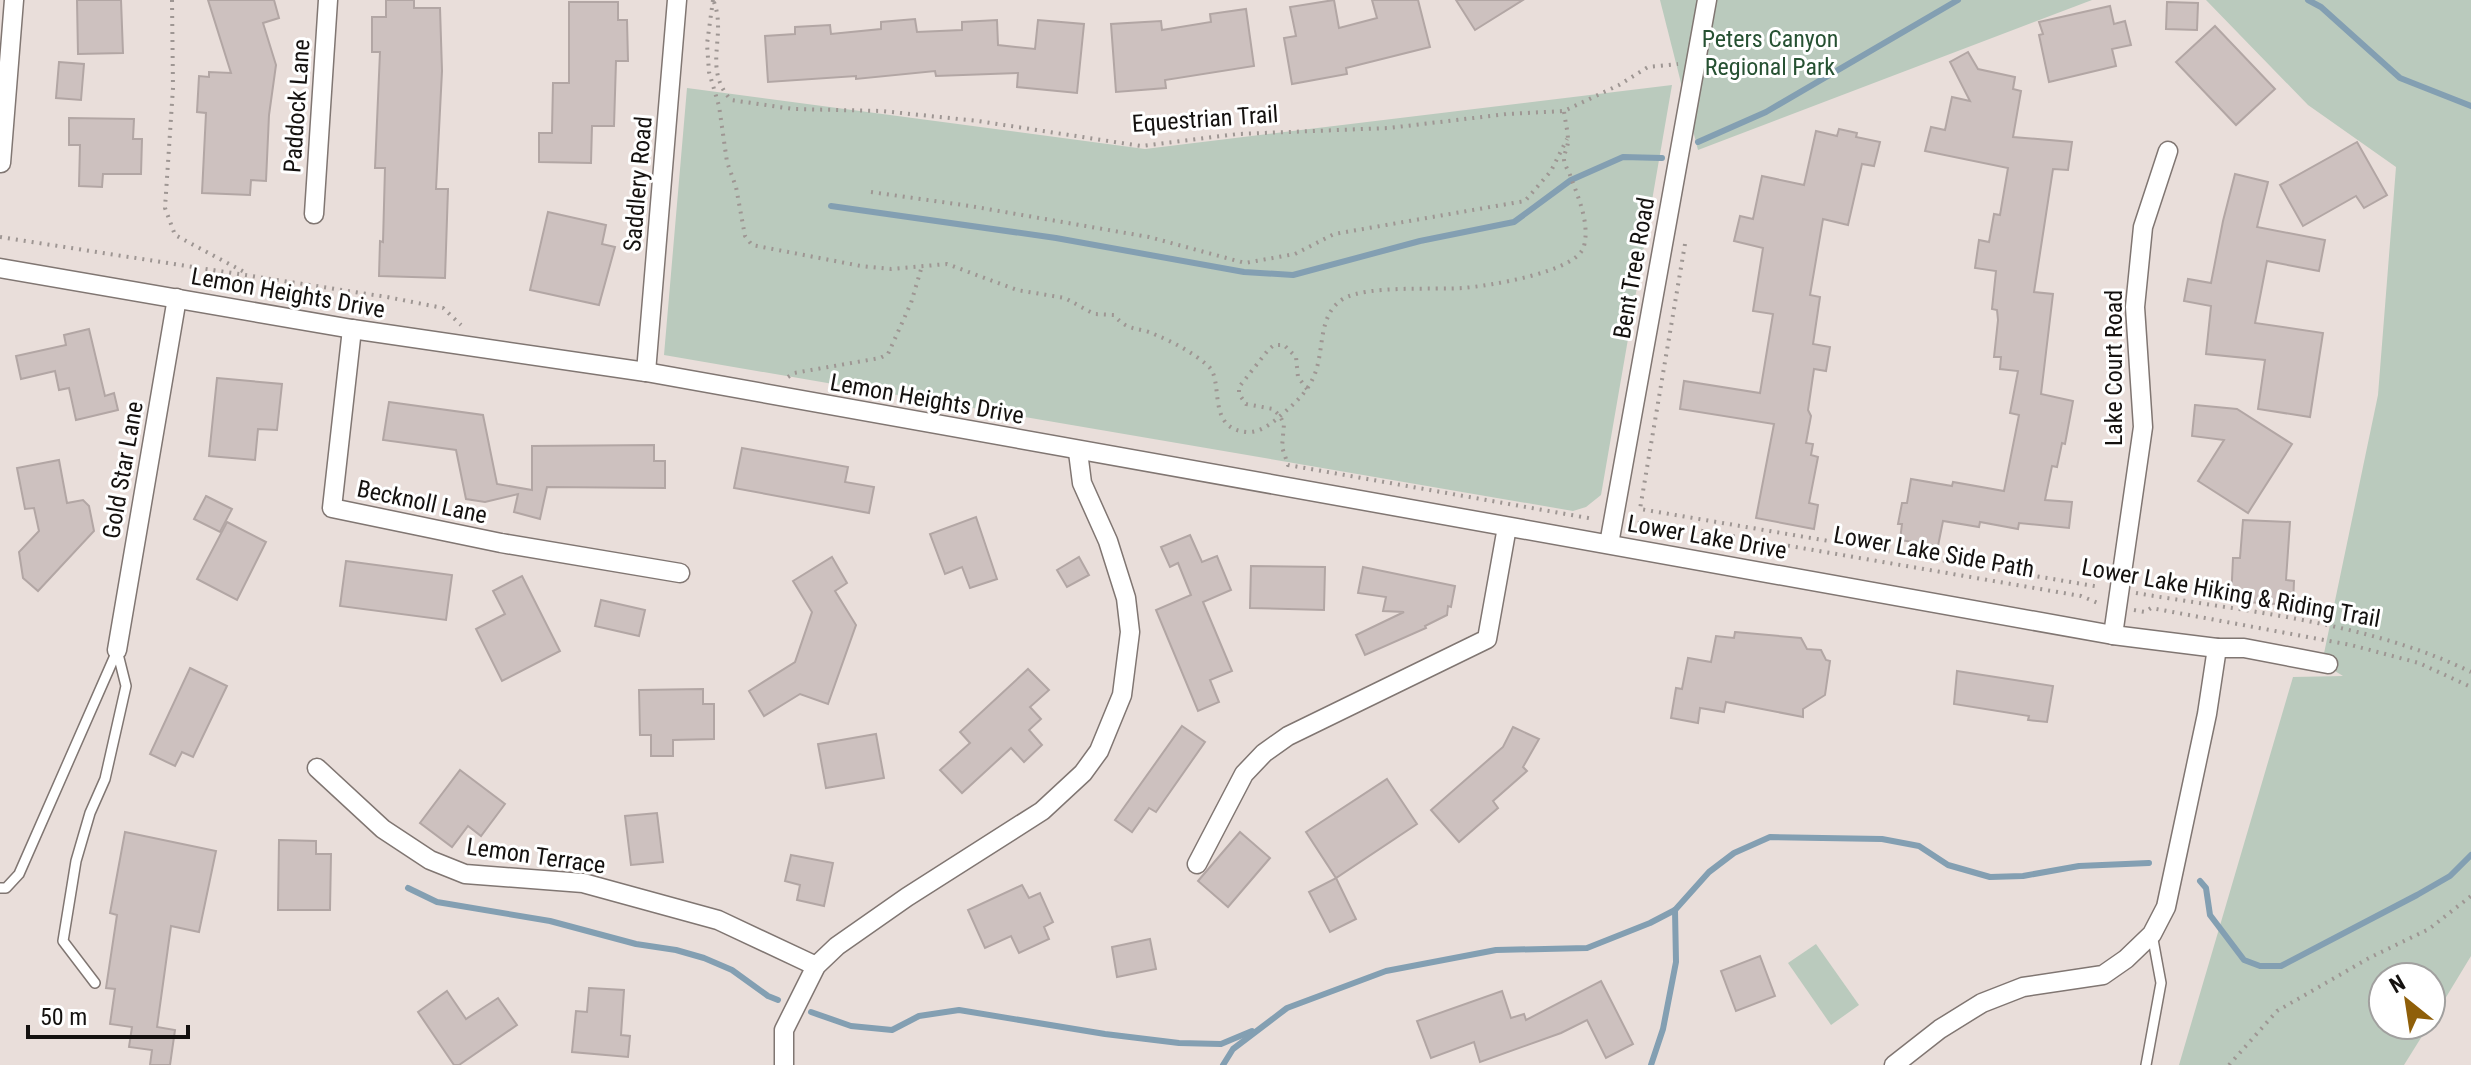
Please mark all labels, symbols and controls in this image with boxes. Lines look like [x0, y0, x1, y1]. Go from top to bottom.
park label: Peters Canyon Regional Park [1702, 25, 1838, 81]
street label: Paddock Lane [278, 38, 316, 174]
street label: Equestrian Trail [1131, 100, 1279, 138]
street label: Saddlery Road [618, 115, 658, 253]
street label: Bent Tree Road [1608, 195, 1660, 341]
street label: Lemon Heights Drive [189, 262, 387, 324]
street label: Lake Court Road [2100, 290, 2128, 446]
street label: Lemon Heights Drive [828, 368, 1026, 430]
street label: Gold Star Lane [97, 399, 149, 541]
street label: Becknoll Lane [354, 475, 490, 529]
street label: Lower Lake Drive [1625, 509, 1789, 565]
street label: Lower Lake Side Path [1831, 521, 2037, 583]
street label: Lower Lake Hiking & Riding Trail [2079, 553, 2383, 633]
street label: Lemon Terrace [465, 832, 607, 880]
north arrow [2367, 961, 2447, 1041]
text: N [2385, 970, 2409, 998]
scale bar [28, 989, 188, 1039]
text: 50 m [40, 1003, 87, 1031]

